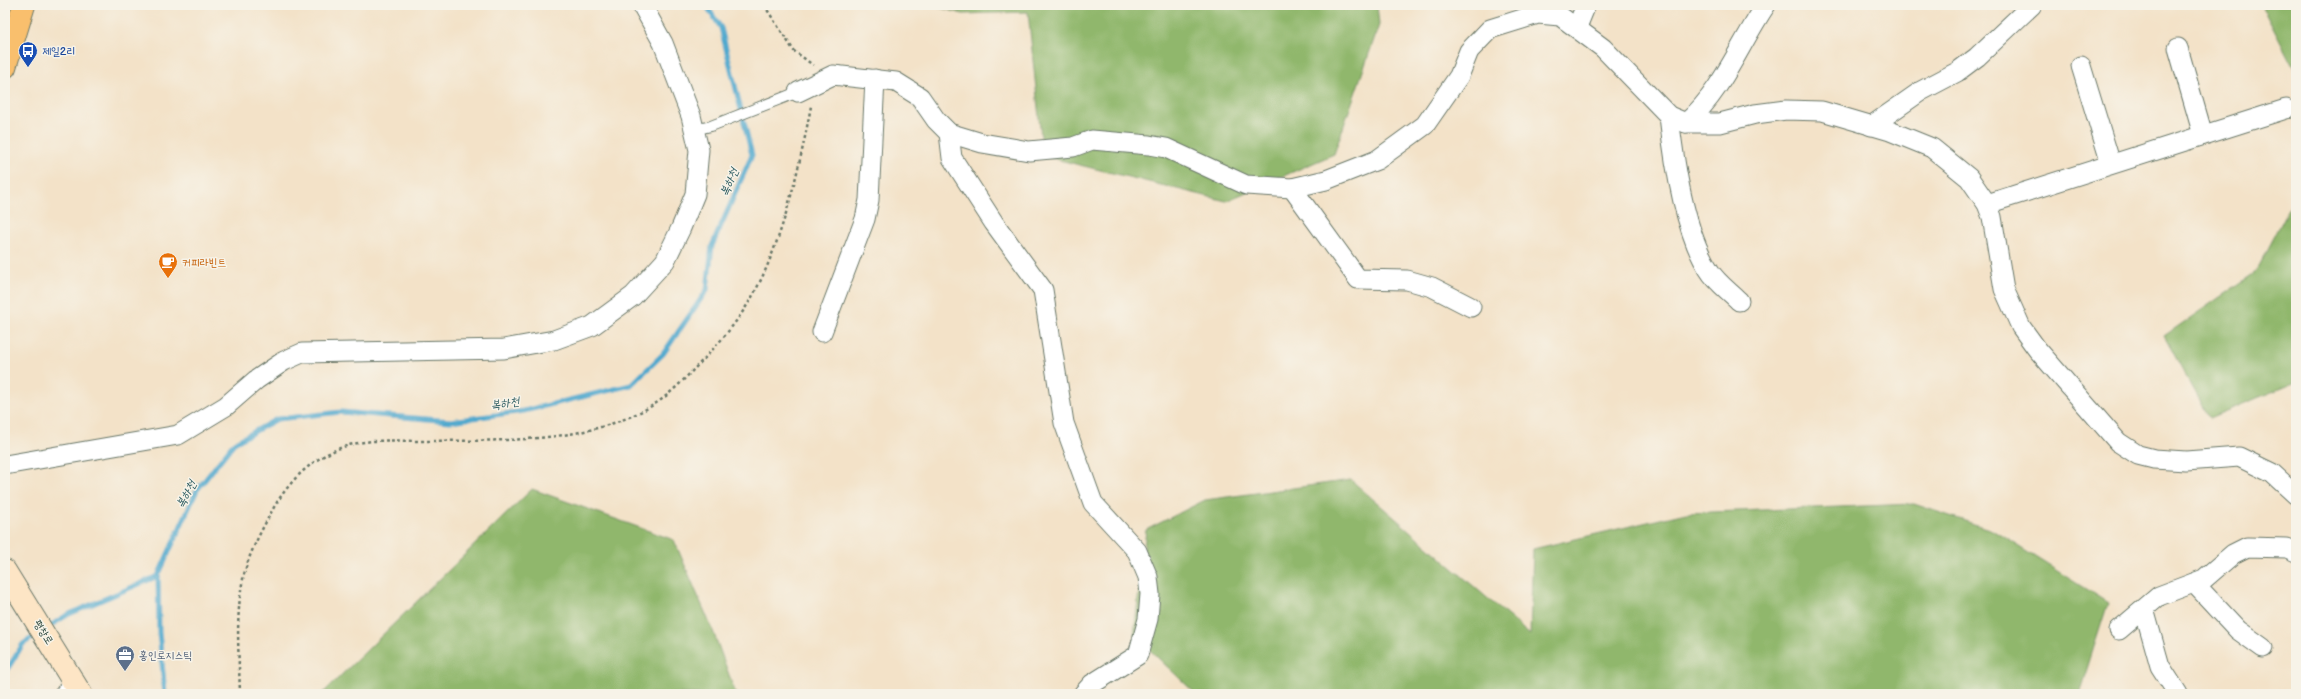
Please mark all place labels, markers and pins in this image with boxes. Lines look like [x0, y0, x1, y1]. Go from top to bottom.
bus stop icon: 제일2리 [17, 40, 39, 68]
place label: 제일2리 [42, 45, 75, 58]
cafe icon: 커피라빈트 [157, 251, 179, 279]
place label: 커피라빈트 [182, 256, 226, 269]
office icon: 홍인로지스틱 [114, 644, 136, 672]
place label: 홍인로지스틱 [139, 649, 192, 662]

